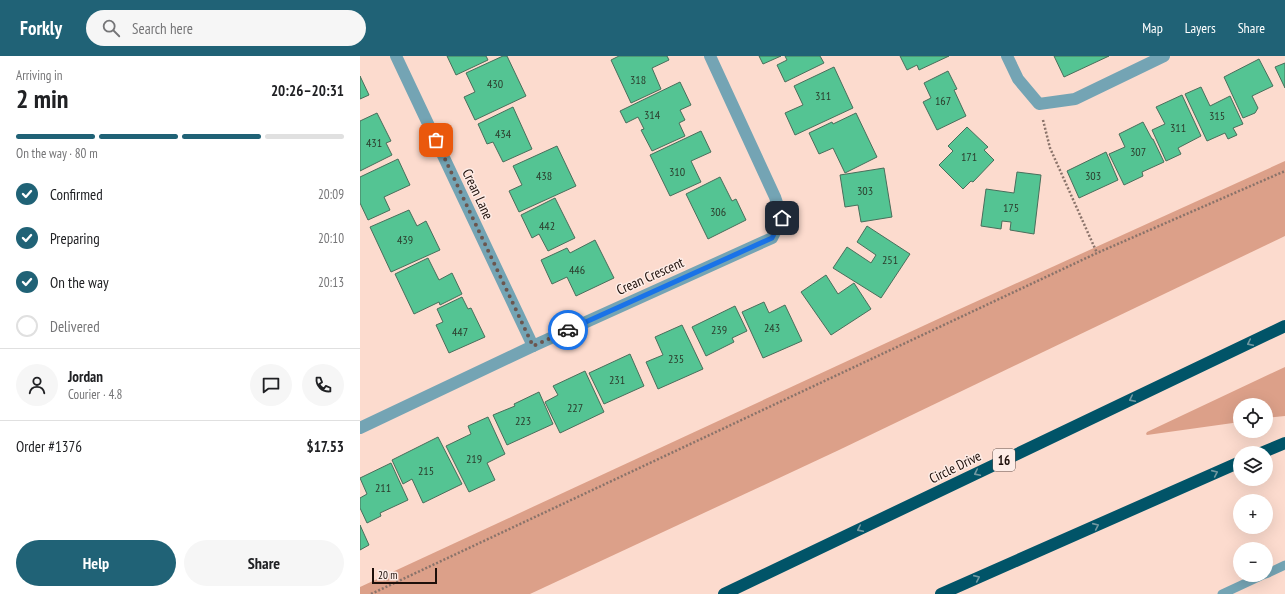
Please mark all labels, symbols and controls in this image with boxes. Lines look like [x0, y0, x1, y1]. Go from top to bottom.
search box [86, 10, 366, 46]
text: Forkly [20, 16, 62, 40]
icon: search [100, 17, 122, 39]
text: Search here [132, 19, 193, 38]
text: Map [1142, 19, 1163, 37]
text: Layers [1185, 19, 1216, 37]
text: Share [1238, 19, 1265, 37]
text: Arriving in [16, 67, 63, 84]
house number: 318 [630, 72, 646, 87]
house number: 430 [487, 76, 503, 91]
text: 20:26–20:31 [271, 81, 344, 100]
text: 2 min [16, 82, 69, 115]
house number: 311 [815, 88, 831, 103]
house number: 167 [935, 93, 951, 108]
house number: 314 [644, 107, 661, 122]
house number: 315 [1209, 108, 1225, 123]
house number: 311 [1170, 120, 1186, 135]
pin [419, 123, 453, 157]
house number: 434 [495, 126, 512, 141]
icon: bag [425, 129, 447, 151]
house number: 431 [366, 135, 382, 150]
house number: 307 [1130, 144, 1146, 159]
text: On the way · 80 m [16, 145, 98, 162]
house number: 171 [961, 149, 977, 164]
house number: 310 [669, 164, 685, 179]
street label: Crean Lane [458, 166, 498, 222]
house number: 438 [536, 168, 552, 183]
house number: 303 [1085, 168, 1101, 183]
icon: check [16, 183, 38, 205]
house number: 303 [857, 183, 873, 198]
text: Confirmed [50, 185, 103, 204]
text: 20:09 [318, 186, 344, 203]
house number: 175 [1003, 200, 1019, 215]
pin [765, 201, 799, 235]
house number: 306 [710, 204, 726, 219]
icon: home [771, 207, 793, 229]
house number: 442 [539, 218, 555, 233]
icon: check [16, 227, 38, 249]
text: Preparing [50, 229, 100, 248]
text: 20:10 [318, 230, 344, 247]
house number: 439 [397, 232, 413, 247]
house number: 251 [882, 252, 898, 267]
street label: Crean Crescent [614, 253, 687, 299]
house number: 446 [569, 262, 585, 277]
icon: check [16, 271, 38, 293]
text: On the way [50, 273, 109, 292]
text: 20:13 [318, 274, 344, 291]
courier [548, 310, 588, 350]
text: Delivered [50, 317, 100, 336]
icon: car [557, 319, 579, 341]
house number: 243 [764, 320, 780, 335]
house number: 239 [711, 322, 727, 337]
house number: 447 [452, 324, 468, 339]
one-way arrow [1246, 338, 1254, 346]
house number: 235 [668, 351, 684, 366]
button: person [16, 364, 58, 406]
button: chat [250, 364, 292, 406]
button: phone [302, 364, 344, 406]
text: Jordan [68, 367, 103, 386]
house number: 231 [609, 372, 625, 387]
text: Courier · 4.8 [68, 386, 122, 403]
one-way arrow [1129, 394, 1137, 402]
map controls [1233, 398, 1273, 582]
button: locate [1233, 398, 1273, 438]
house number: 227 [567, 400, 583, 415]
house number: 223 [515, 413, 531, 428]
text: Order #1376 [16, 437, 82, 456]
text: $17.53 [306, 437, 344, 456]
button: layers [1233, 446, 1273, 486]
street label: Circle Drive [926, 447, 984, 487]
road number: 16 [993, 449, 1015, 471]
house number: 219 [466, 451, 482, 466]
house number: 215 [418, 463, 434, 478]
one-way arrow [974, 468, 982, 476]
one-way arrow [1210, 470, 1218, 478]
house number: 211 [375, 480, 391, 495]
button: + [1233, 494, 1273, 534]
one-way arrow [1091, 523, 1099, 531]
one-way arrow [857, 524, 864, 532]
button: Help [16, 540, 176, 586]
button: Share [184, 540, 344, 586]
button: − [1233, 542, 1273, 582]
scale bar [372, 566, 437, 585]
text: 20 m [378, 568, 397, 582]
one-way arrow [972, 575, 980, 583]

